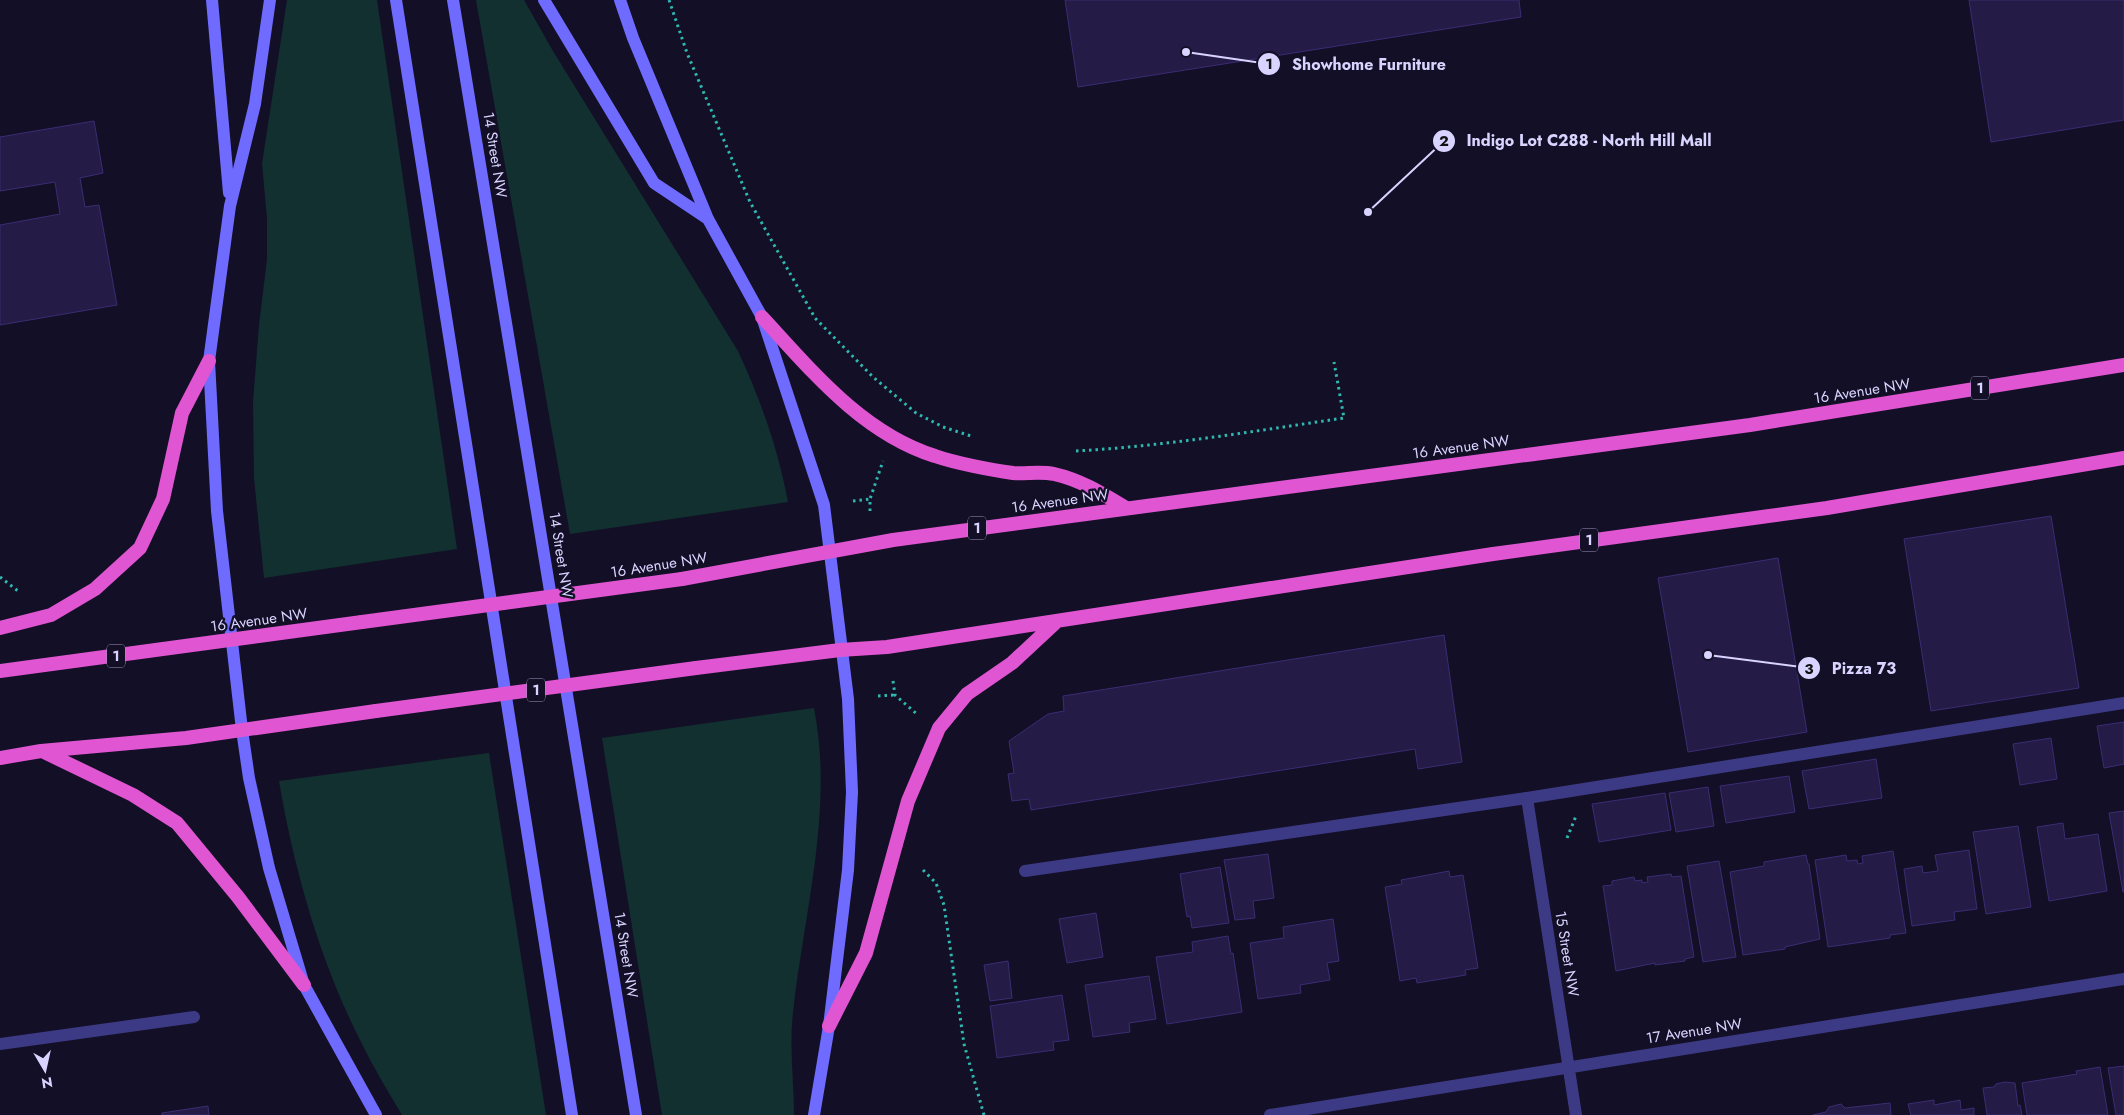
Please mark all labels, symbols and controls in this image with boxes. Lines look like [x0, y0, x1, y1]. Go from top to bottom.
callout: Showhome Furniture [1257, 49, 1456, 80]
text: 1 [1265, 53, 1273, 75]
text: Showhome Furniture [1292, 53, 1446, 76]
street label: 14 Street NW [477, 110, 513, 200]
callout: Indigo Lot C288 - North Hill Mall [1431, 125, 1721, 156]
text: Indigo Lot C288 - North Hill Mall [1467, 129, 1711, 152]
text: 2 [1439, 130, 1449, 152]
street label: 16 Avenue NW [1812, 372, 1912, 409]
road number: 1 [1971, 376, 1989, 399]
street label: 16 Avenue NW [1411, 429, 1511, 465]
street label: 16 Avenue NW [1010, 483, 1110, 519]
street label: 14 Street NW [543, 510, 579, 600]
road number: 1 [968, 516, 986, 540]
road number: 1 [1580, 528, 1598, 552]
street label: 16 Avenue NW [609, 546, 709, 583]
street label: 16 Avenue NW [209, 602, 309, 638]
road number: 1 [107, 644, 125, 668]
callout: Pizza 73 [1796, 653, 1906, 684]
text: Pizza 73 [1832, 657, 1896, 680]
text: 3 [1804, 658, 1814, 680]
road number: 1 [527, 678, 545, 702]
street label: 14 Street NW [608, 910, 644, 1000]
street label: 15 Street NW [1549, 910, 1585, 999]
street label: 17 Avenue NW [1644, 1013, 1744, 1049]
north arrow [20, 1045, 70, 1095]
text: N [40, 1072, 54, 1094]

